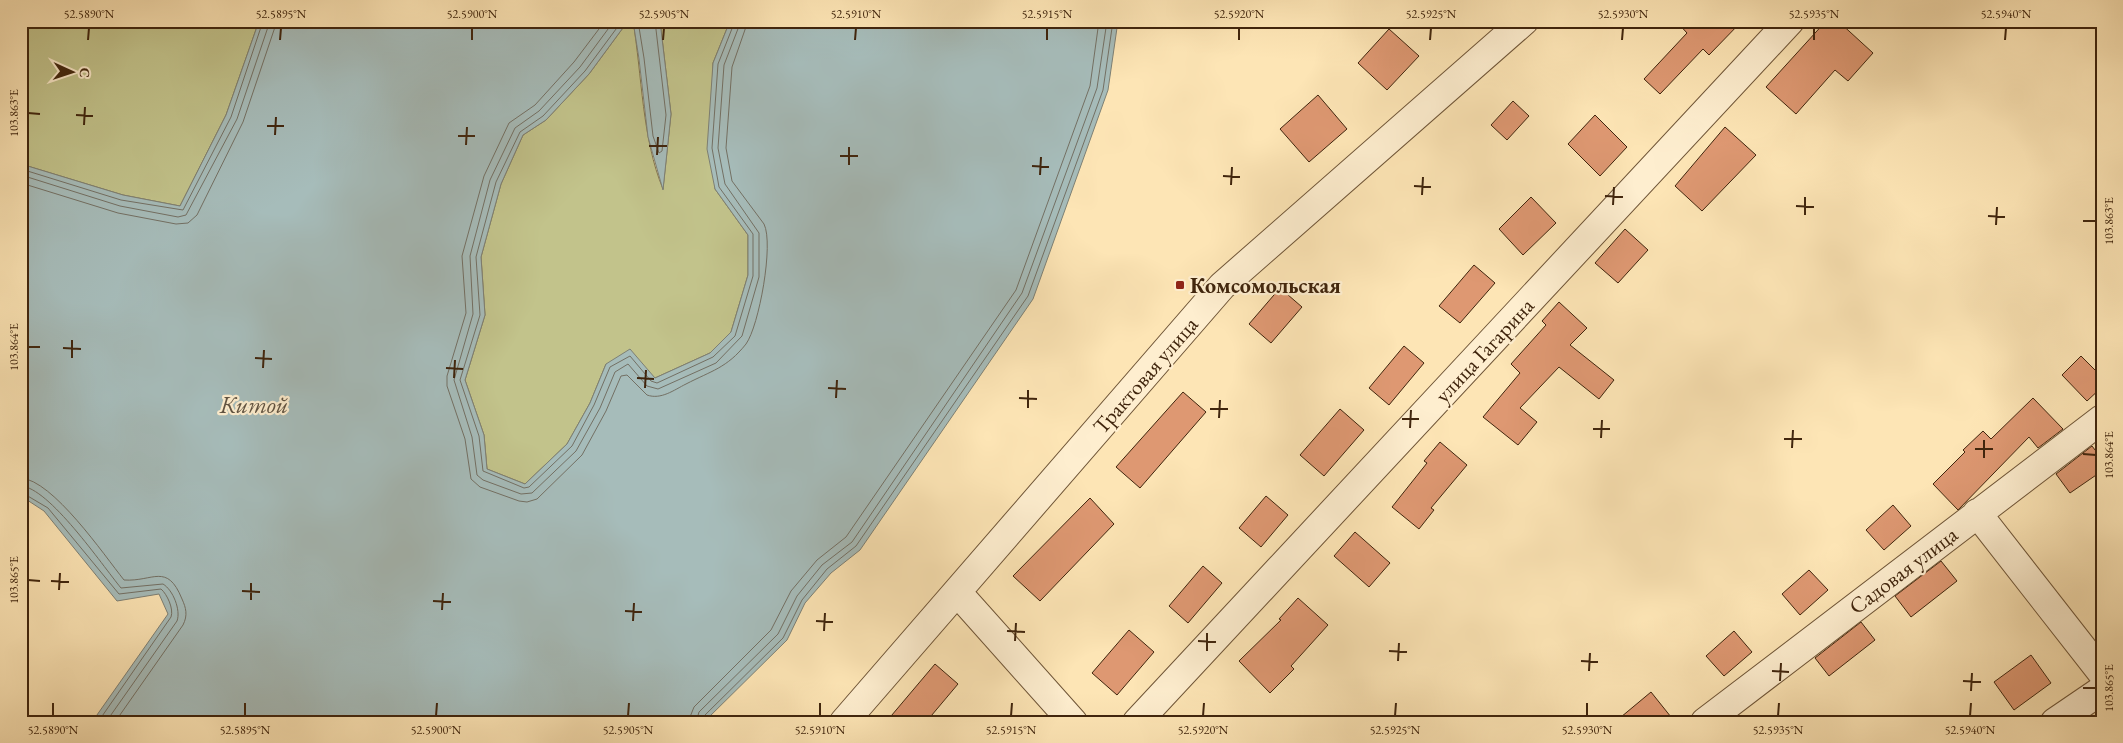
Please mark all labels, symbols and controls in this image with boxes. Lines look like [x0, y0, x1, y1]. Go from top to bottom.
text: 52.5890°N [64, 6, 115, 22]
text: 52.5895°N [256, 6, 307, 22]
text: 52.5900°N [447, 6, 498, 22]
text: 52.5905°N [639, 6, 690, 22]
text: 52.5910°N [831, 6, 882, 22]
text: 52.5915°N [1022, 6, 1073, 22]
text: 52.5920°N [1214, 6, 1265, 22]
text: 52.5925°N [1406, 6, 1457, 22]
text: 52.5930°N [1598, 6, 1649, 22]
text: 52.5935°N [1789, 6, 1840, 22]
text: 52.5940°N [1981, 6, 2032, 22]
north arrow [48, 48, 98, 98]
text: С [76, 67, 94, 78]
text: 103.863°E [6, 89, 22, 137]
text: 103.863°E [2101, 197, 2117, 245]
place label: Комсомольская [1190, 271, 1341, 300]
marker: Комсомольская [1174, 279, 1186, 291]
street label: улица Гагарина [1428, 292, 1541, 409]
street label: Трактовая улица [1086, 310, 1204, 440]
text: 103.864°E [6, 323, 22, 371]
water label: Китой [219, 389, 288, 420]
text: 103.864°E [2101, 431, 2117, 479]
street label: Садовая улица [1843, 520, 1964, 621]
text: 103.865°E [6, 556, 22, 604]
text: 103.865°E [2101, 664, 2117, 712]
text: 52.5890°N [28, 722, 79, 738]
text: 52.5895°N [220, 722, 271, 738]
text: 52.5900°N [411, 722, 462, 738]
text: 52.5905°N [603, 722, 654, 738]
text: 52.5910°N [795, 722, 846, 738]
text: 52.5915°N [986, 722, 1037, 738]
text: 52.5920°N [1178, 722, 1229, 738]
text: 52.5925°N [1370, 722, 1421, 738]
text: 52.5930°N [1562, 722, 1613, 738]
text: 52.5935°N [1753, 722, 1804, 738]
text: 52.5940°N [1945, 722, 1996, 738]

